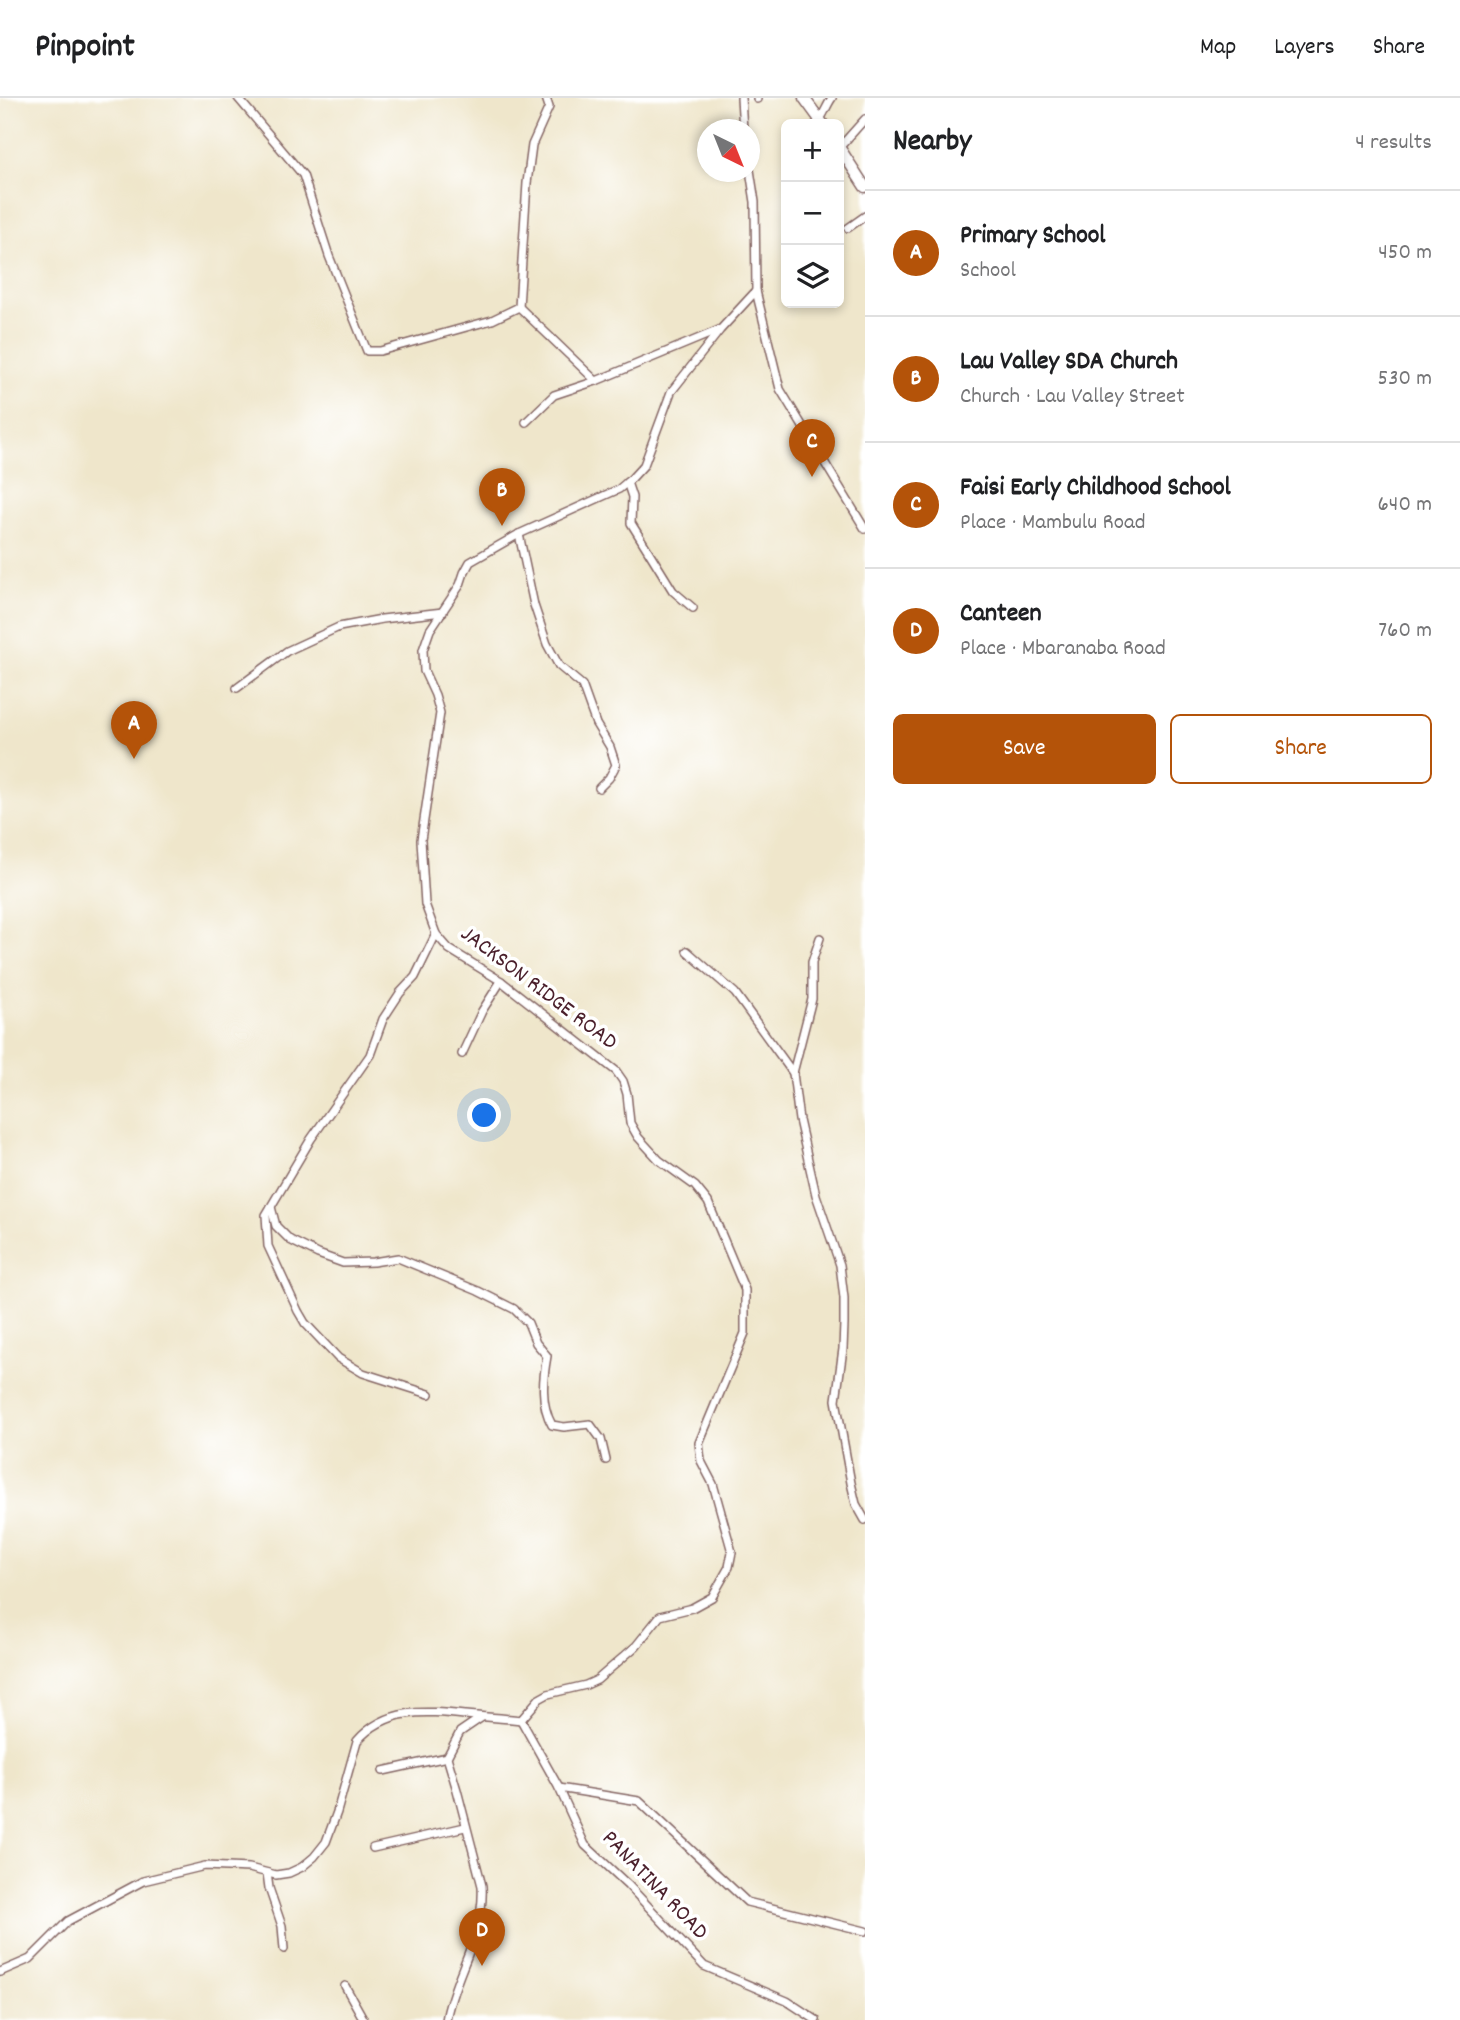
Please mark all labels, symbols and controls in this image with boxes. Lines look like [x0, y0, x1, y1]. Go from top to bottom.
text: Pinpoint [35, 25, 135, 72]
text: Map [1200, 31, 1236, 65]
text: Layers [1274, 31, 1335, 65]
text: Share [1373, 31, 1425, 65]
north arrow [697, 119, 760, 182]
map controls [781, 119, 844, 308]
button: + [781, 119, 844, 182]
text: Nearby [893, 122, 971, 165]
text: 4 results [1355, 127, 1432, 160]
button: − [781, 182, 844, 245]
text: Primary School [960, 218, 1106, 255]
text: A [910, 237, 922, 270]
text: 450 m [1378, 237, 1432, 270]
button: layers [781, 245, 844, 308]
text: School [960, 255, 1016, 288]
text: Lau Valley SDA Church [960, 344, 1178, 381]
text: B [911, 363, 921, 396]
text: 530 m [1378, 363, 1432, 396]
text: Church · Lau Valley Street [960, 381, 1185, 414]
pin: C [789, 419, 835, 477]
pin: B [479, 468, 525, 526]
text: Faisi Early Childhood School [960, 470, 1231, 507]
text: C [910, 489, 922, 522]
text: 640 m [1378, 489, 1432, 522]
text: Place · Mambulu Road [960, 507, 1145, 540]
text: Canteen [960, 596, 1042, 633]
text: D [910, 615, 922, 648]
text: 760 m [1378, 615, 1432, 648]
text: Place · Mbaranaba Road [960, 633, 1166, 666]
pin: A [111, 701, 157, 759]
button: Save [893, 714, 1156, 784]
button: Share [1170, 714, 1432, 784]
street label: JACKSON RIDGE ROAD [452, 919, 624, 1059]
your location [467, 1098, 501, 1132]
street label: PANATINA ROAD [593, 1824, 715, 1948]
pin: D [459, 1908, 505, 1966]

